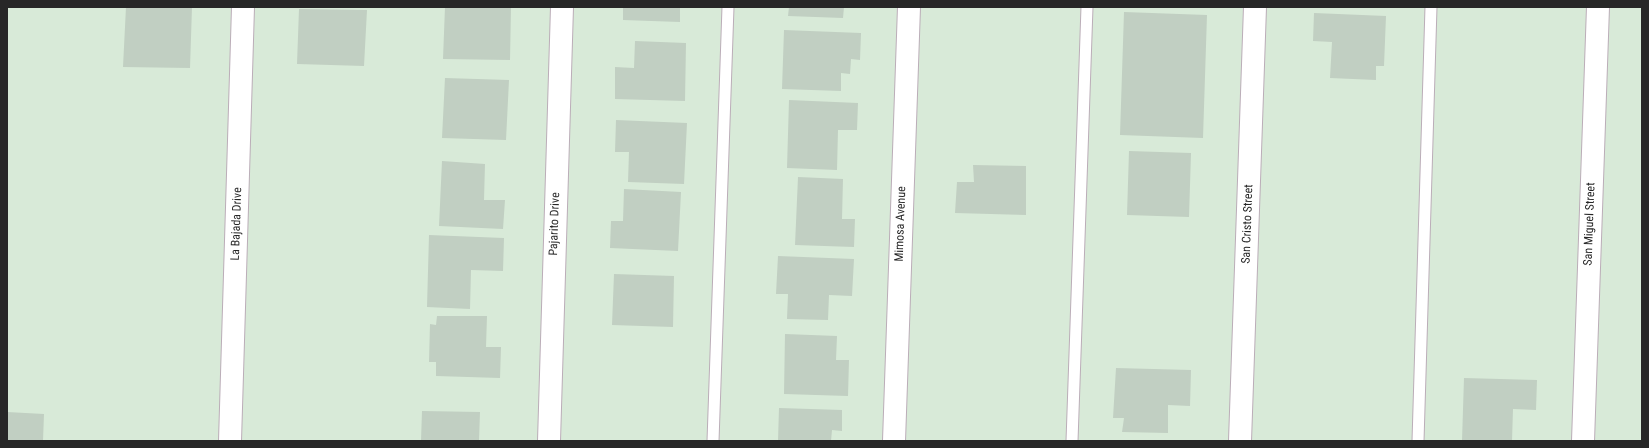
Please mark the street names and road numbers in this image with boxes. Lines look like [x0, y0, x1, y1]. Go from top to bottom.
street label: San Miguel Street [1581, 182, 1599, 266]
street label: San Cristo Street [1239, 184, 1257, 264]
street label: Mimosa Avenue [892, 186, 910, 262]
street label: La Bajada Drive [229, 187, 245, 261]
street label: Pajarito Drive [547, 192, 563, 256]

